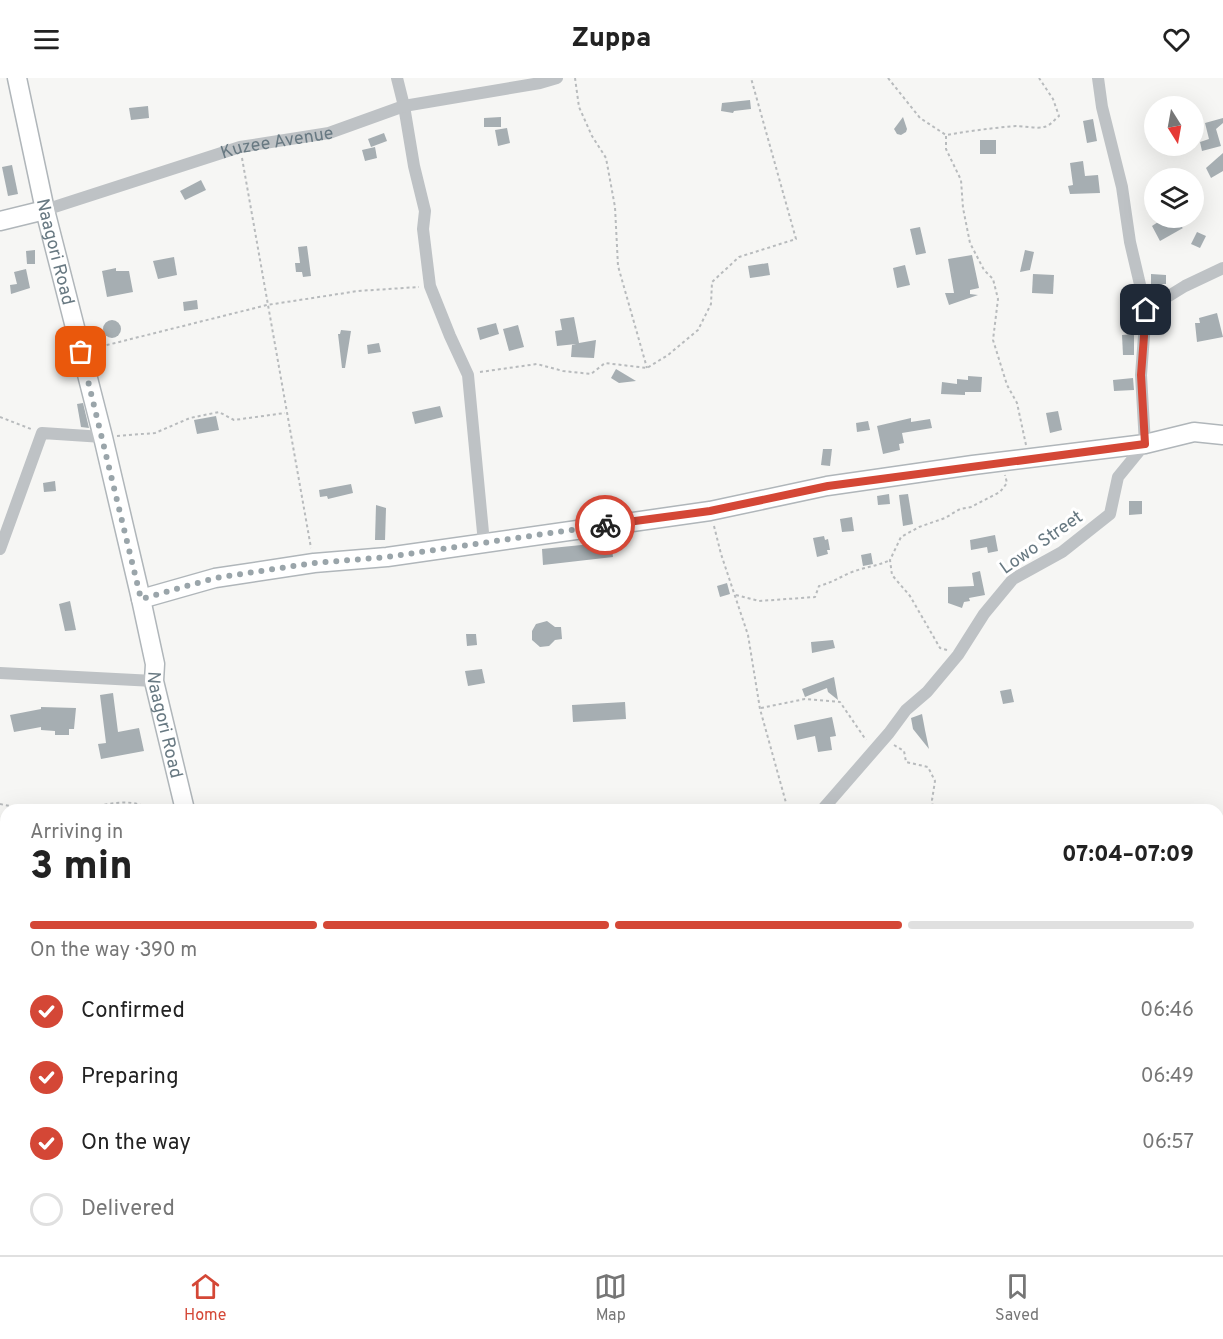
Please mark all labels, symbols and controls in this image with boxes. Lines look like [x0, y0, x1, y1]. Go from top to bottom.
text: Zuppa [572, 22, 651, 56]
icon: menu [30, 23, 63, 56]
icon: heart [1160, 23, 1193, 56]
north arrow [1144, 96, 1204, 156]
map controls [1144, 96, 1204, 228]
street label: Kuzee Avenue [218, 122, 335, 166]
button: layers [1144, 168, 1204, 228]
street label: Naagori Road [30, 197, 79, 308]
pin [1120, 284, 1171, 335]
icon: home [1129, 293, 1162, 326]
pin [55, 326, 106, 377]
icon: bag [64, 335, 97, 368]
courier [575, 495, 635, 555]
street label: Lowo Street [996, 506, 1088, 580]
icon: bike [589, 509, 622, 542]
street label: Naagori Road [141, 671, 187, 781]
text: Arriving in [30, 820, 123, 846]
text: 07:04–07:09 [1062, 842, 1194, 869]
text: 3 min [30, 844, 133, 893]
text: On the way · 390 m [30, 938, 197, 964]
icon: check [30, 995, 63, 1028]
text: Confirmed [81, 998, 185, 1025]
text: 06:46 [1140, 998, 1194, 1024]
icon: check [30, 1061, 63, 1094]
text: Preparing [81, 1064, 179, 1091]
text: 06:49 [1141, 1064, 1194, 1090]
icon: check [30, 1127, 63, 1160]
text: On the way [81, 1130, 191, 1157]
text: 06:57 [1142, 1130, 1194, 1156]
text: Delivered [81, 1196, 175, 1223]
tab: Home [184, 1270, 226, 1326]
tab: Map [594, 1270, 627, 1326]
tab: Saved [995, 1270, 1039, 1326]

